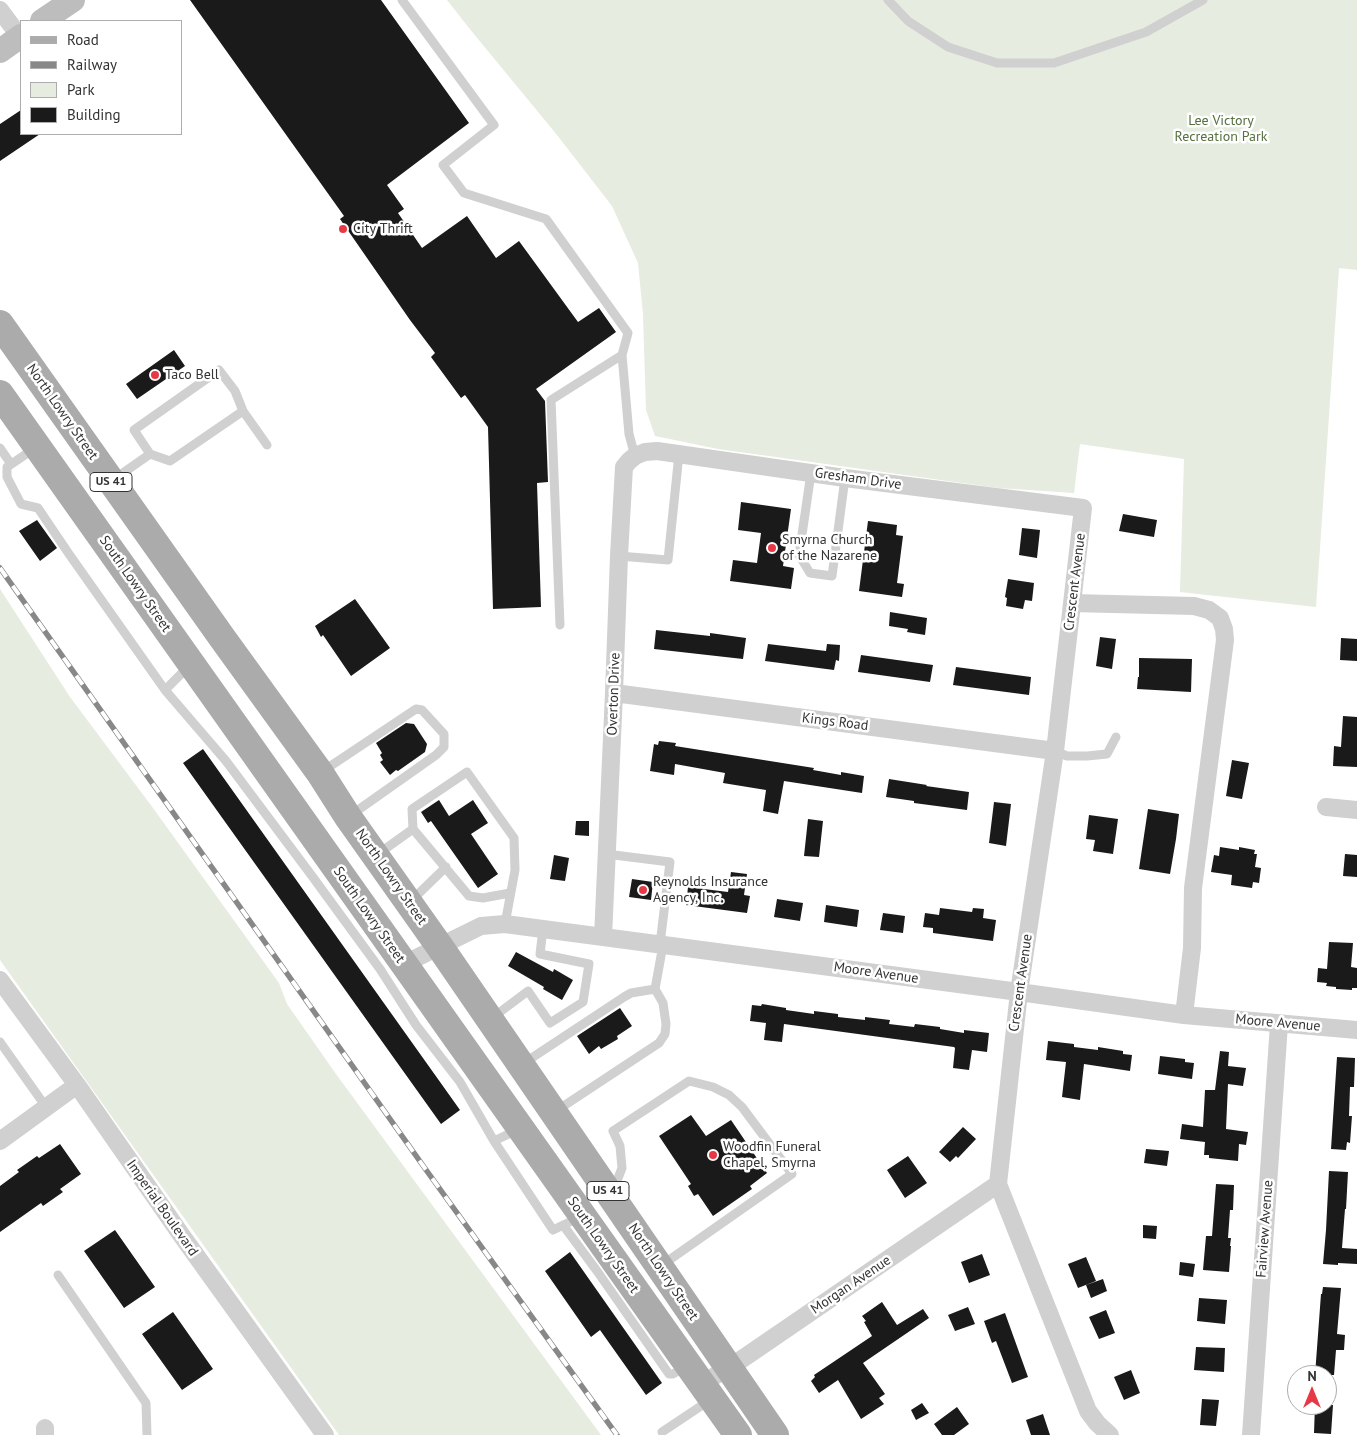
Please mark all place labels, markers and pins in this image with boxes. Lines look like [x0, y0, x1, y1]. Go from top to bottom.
place label: City Thrift [353, 221, 413, 237]
marker: City Thrift [337, 223, 349, 235]
place label: Taco Bell [165, 367, 219, 383]
marker: Taco Bell [149, 369, 161, 381]
place label: Smyrna Church of the Nazarene [782, 532, 877, 564]
marker: Smyrna Church of the Nazarene [766, 542, 778, 554]
place label: Reynolds Insurance Agency, Inc. [653, 874, 768, 906]
marker: Reynolds Insurance Agency, Inc. [637, 884, 649, 896]
place label: Woodfin Funeral Chapel, Smyrna [723, 1139, 821, 1172]
marker: Woodfin Funeral Chapel, Smyrna [707, 1149, 719, 1161]

